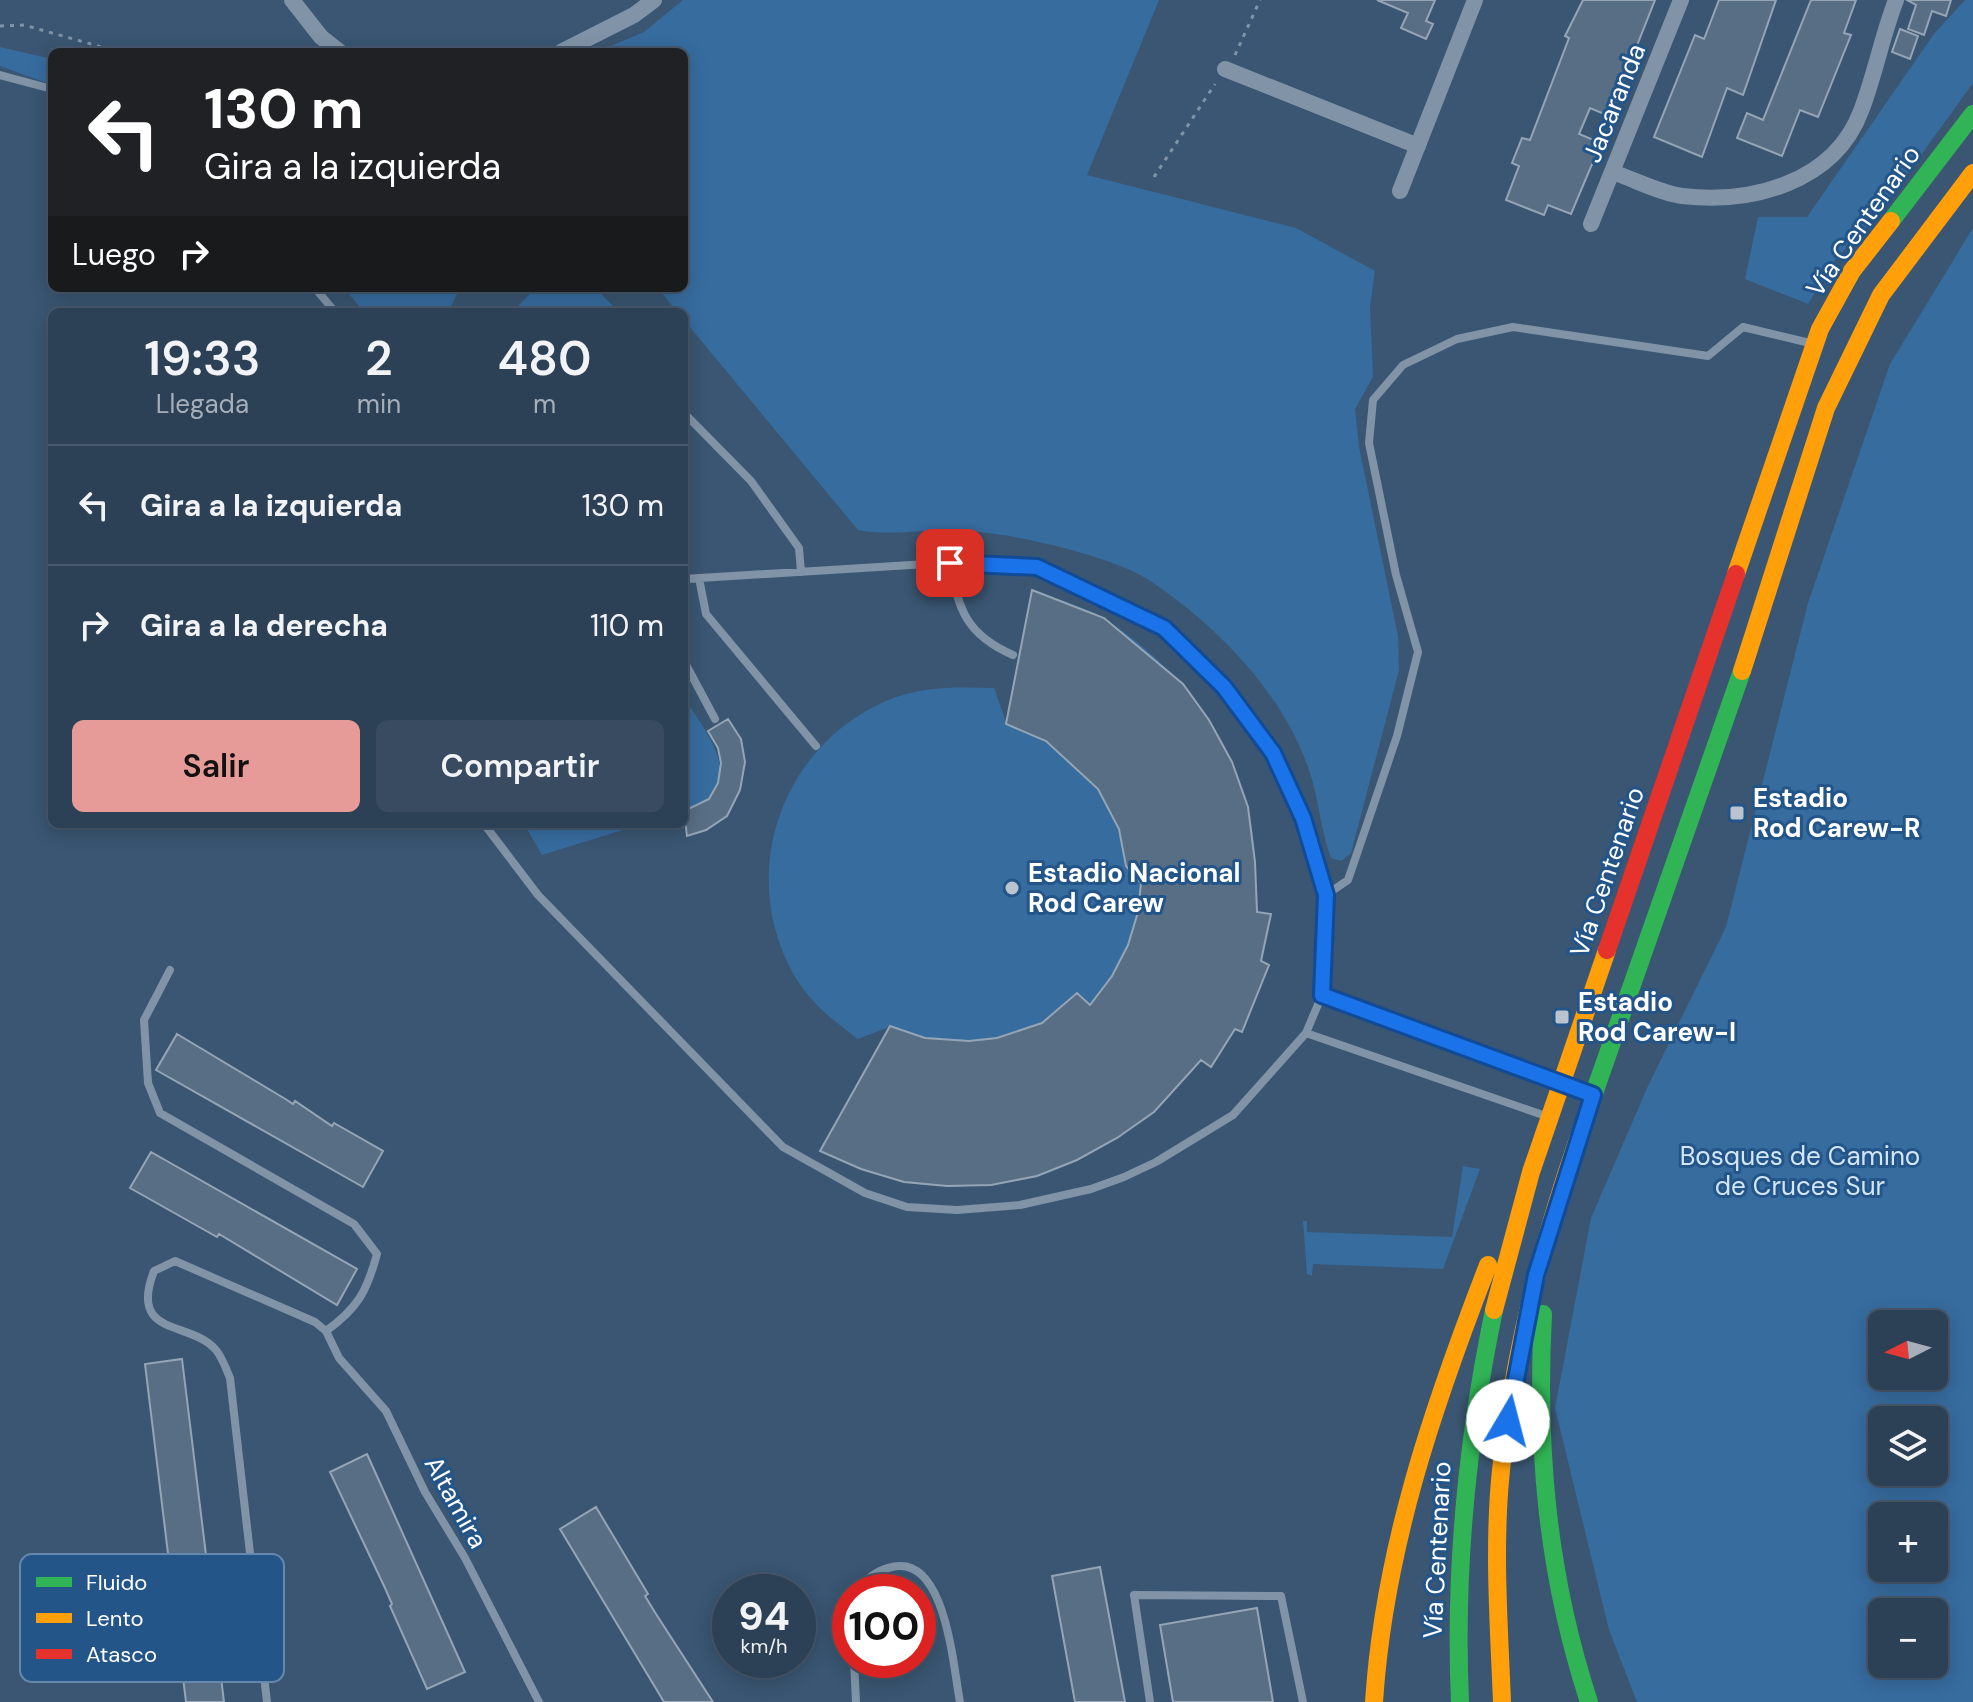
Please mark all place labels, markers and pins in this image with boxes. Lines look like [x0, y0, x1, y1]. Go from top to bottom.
pin [916, 529, 984, 597]
place label: Estadio Rod Carew-R [1753, 781, 1920, 845]
marker: Estadio Rod Carew-R [1728, 804, 1746, 822]
place label: Estadio Nacional Rod Carew [1028, 856, 1240, 920]
marker: Estadio Nacional Rod Carew [1003, 879, 1021, 897]
place label: Estadio Rod Carew-I [1578, 985, 1736, 1049]
marker: Estadio Rod Carew-I [1553, 1008, 1571, 1026]

